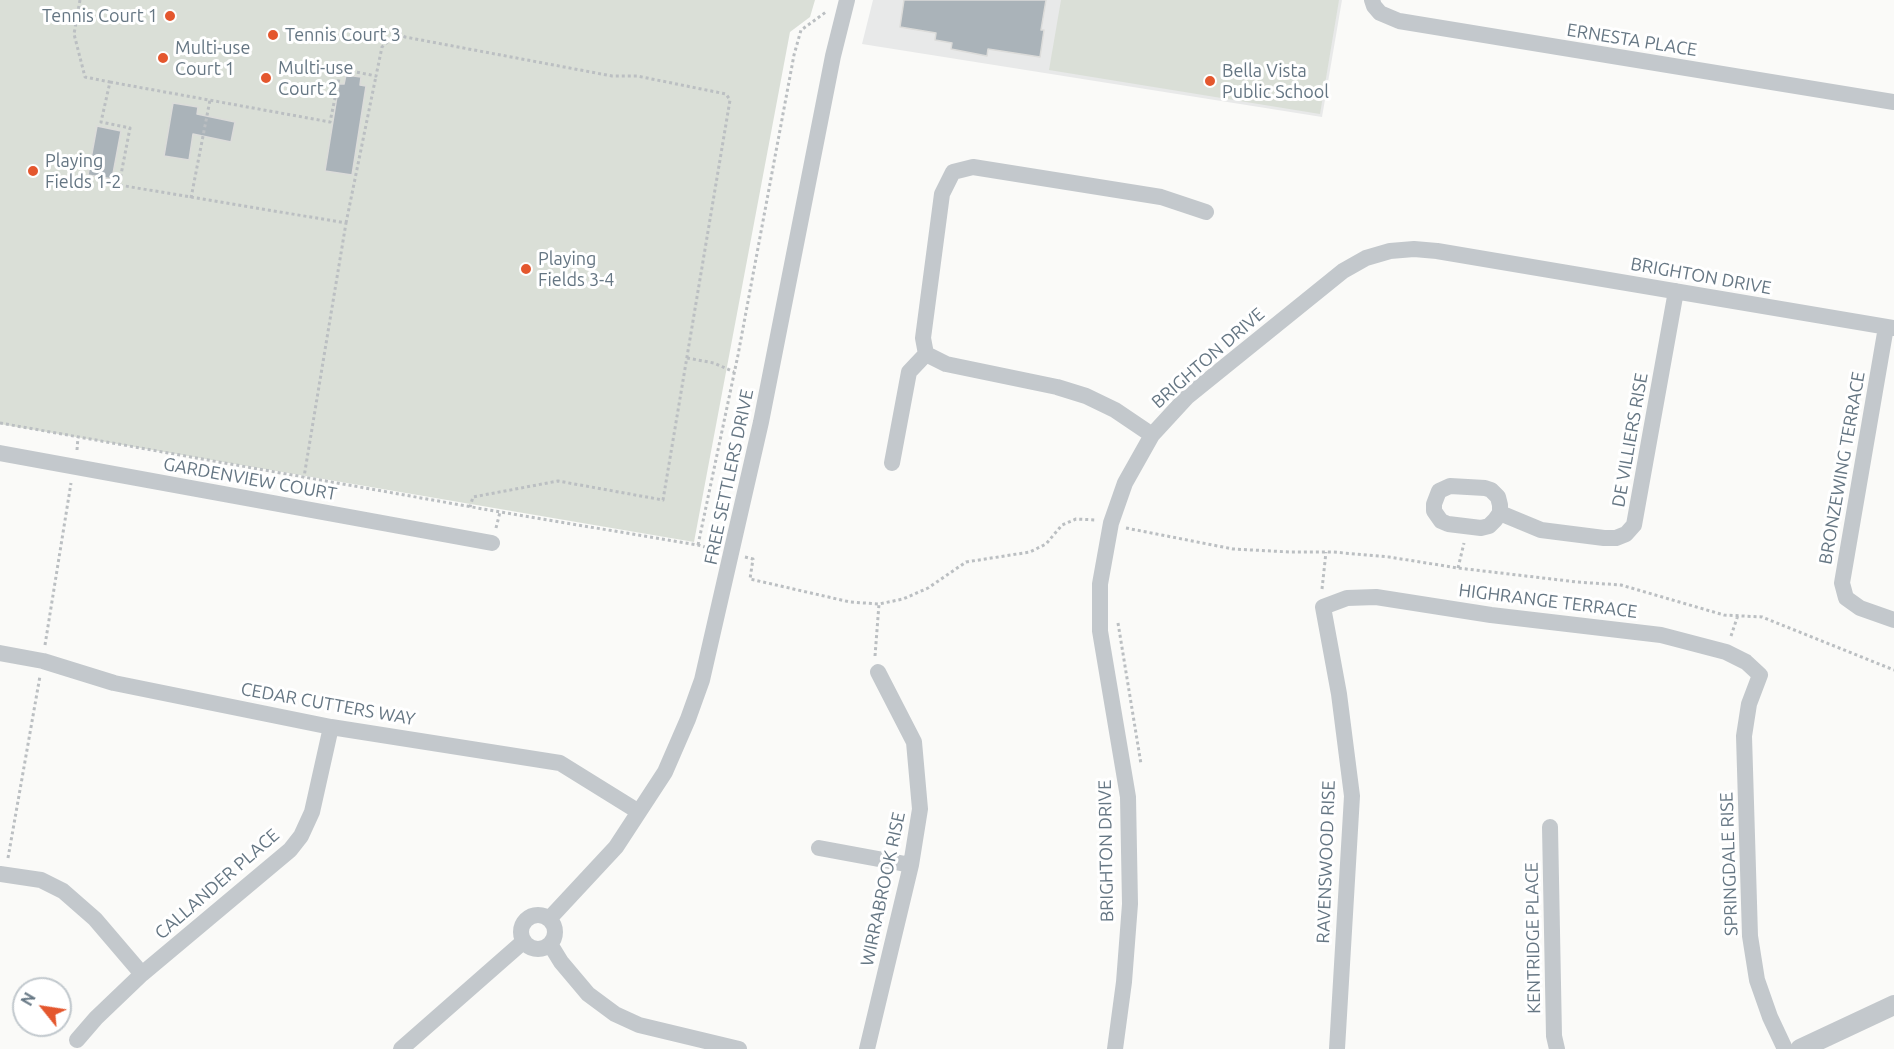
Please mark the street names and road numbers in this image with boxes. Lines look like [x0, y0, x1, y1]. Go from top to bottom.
street label: ERNESTA PLACE [1565, 19, 1699, 61]
street label: BRIGHTON DRIVE [1629, 253, 1773, 299]
street label: BRIGHTON DRIVE [1147, 303, 1269, 413]
street label: BRONZEWING TERRACE [1814, 370, 1870, 566]
street label: DE VILLIERS RISE [1608, 371, 1652, 509]
street label: FREE SETTLERS DRIVE [700, 387, 758, 567]
street label: GARDENVIEW COURT [162, 453, 338, 505]
street label: HIGHRANGE TERRACE [1457, 579, 1639, 623]
street label: CEDAR CUTTERS WAY [239, 678, 417, 730]
street label: BRIGHTON DRIVE [1094, 780, 1118, 922]
street label: RAVENSWOOD RISE [1312, 780, 1340, 944]
street label: SPRINGDALE RISE [1716, 792, 1742, 936]
street label: WIRRABROOK RISE [856, 810, 910, 968]
street label: CALLANDER PLACE [150, 824, 284, 944]
street label: KENTRIDGE PLACE [1521, 862, 1545, 1014]

